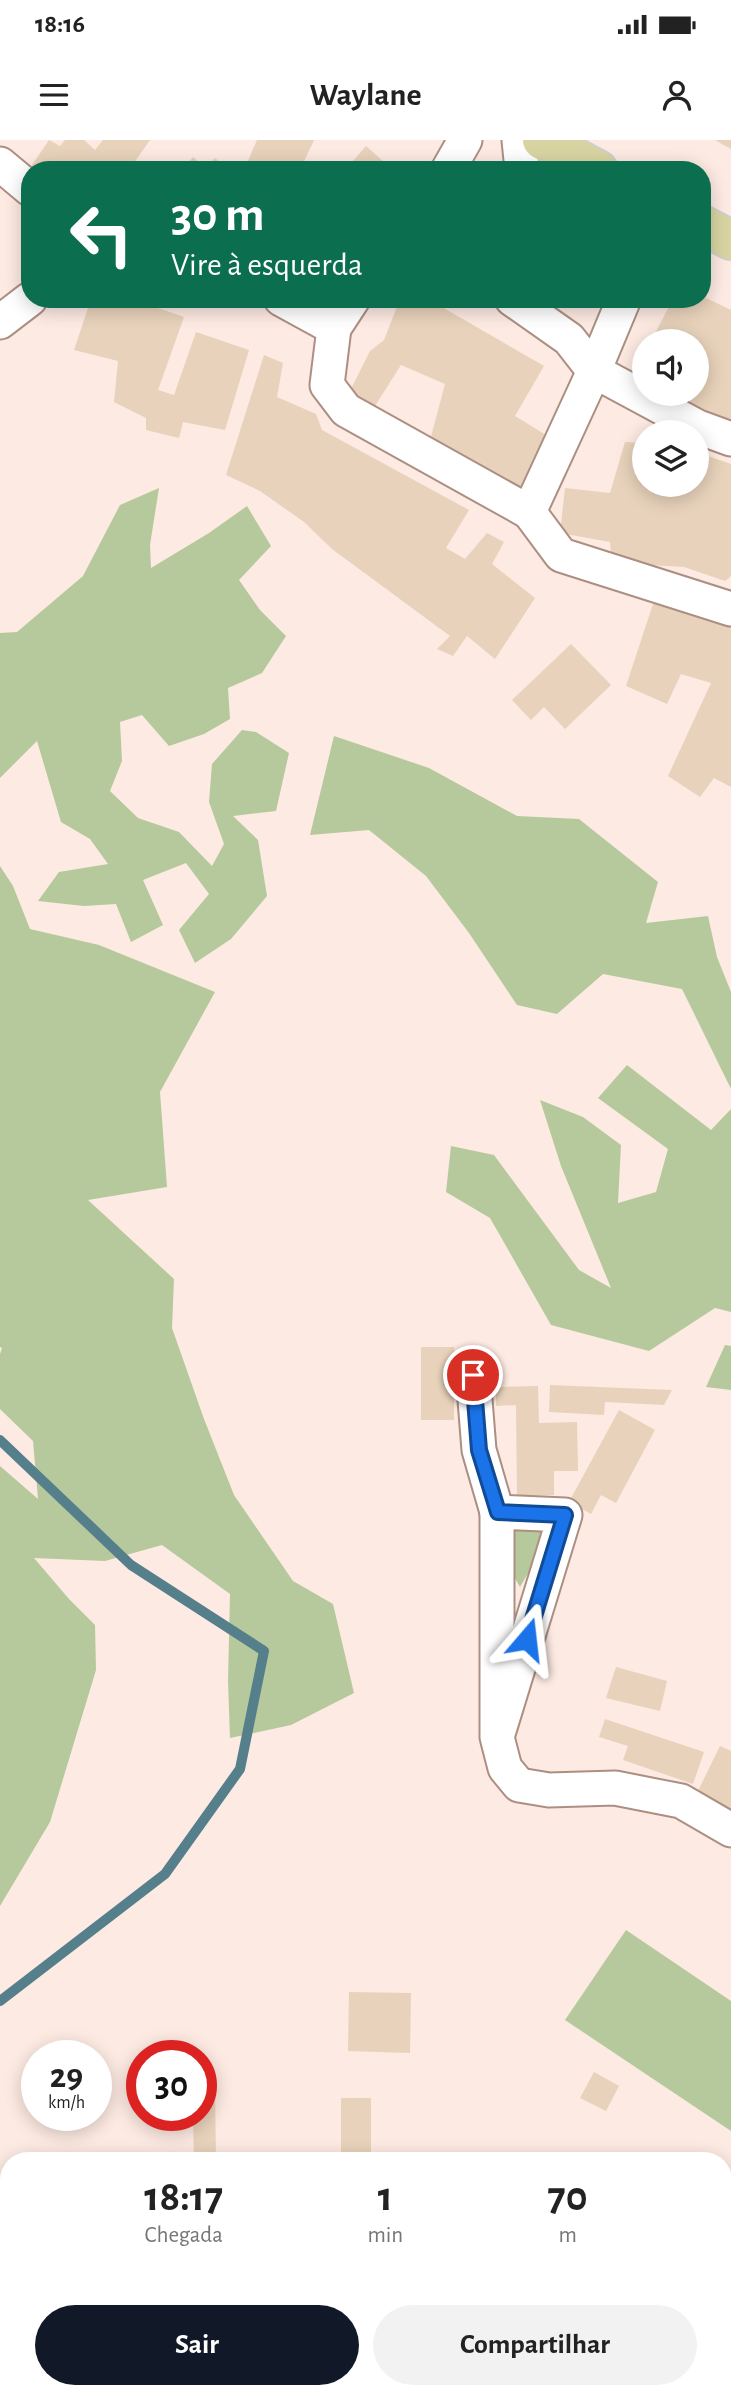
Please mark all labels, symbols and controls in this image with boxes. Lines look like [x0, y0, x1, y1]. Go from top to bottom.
text: 18:16 [35, 11, 85, 37]
icon: menu [35, 76, 73, 114]
icon: person [658, 76, 696, 114]
text: Waylane [309, 79, 422, 111]
icon: left [56, 189, 147, 280]
text: 30 m [171, 191, 265, 240]
text: Vire à esquerda [171, 249, 363, 281]
map controls [632, 329, 709, 497]
button: sound [632, 329, 709, 406]
button: layers [632, 420, 709, 497]
pin [443, 1345, 503, 1405]
icon: arrive [454, 1356, 492, 1394]
position arrow [490, 1602, 564, 1676]
speed limit sign: 30 [126, 2040, 217, 2131]
text: 29 [50, 2059, 83, 2094]
text: km/h [48, 2094, 85, 2112]
text: 18:17 [144, 2176, 223, 2218]
text: 1 [378, 2176, 393, 2218]
text: 70 [548, 2176, 588, 2218]
text: Chegada [145, 2224, 223, 2247]
text: min [367, 2224, 403, 2247]
text: m [558, 2224, 577, 2247]
button: Sair [35, 2305, 359, 2385]
button: Compartilhar [373, 2305, 697, 2385]

